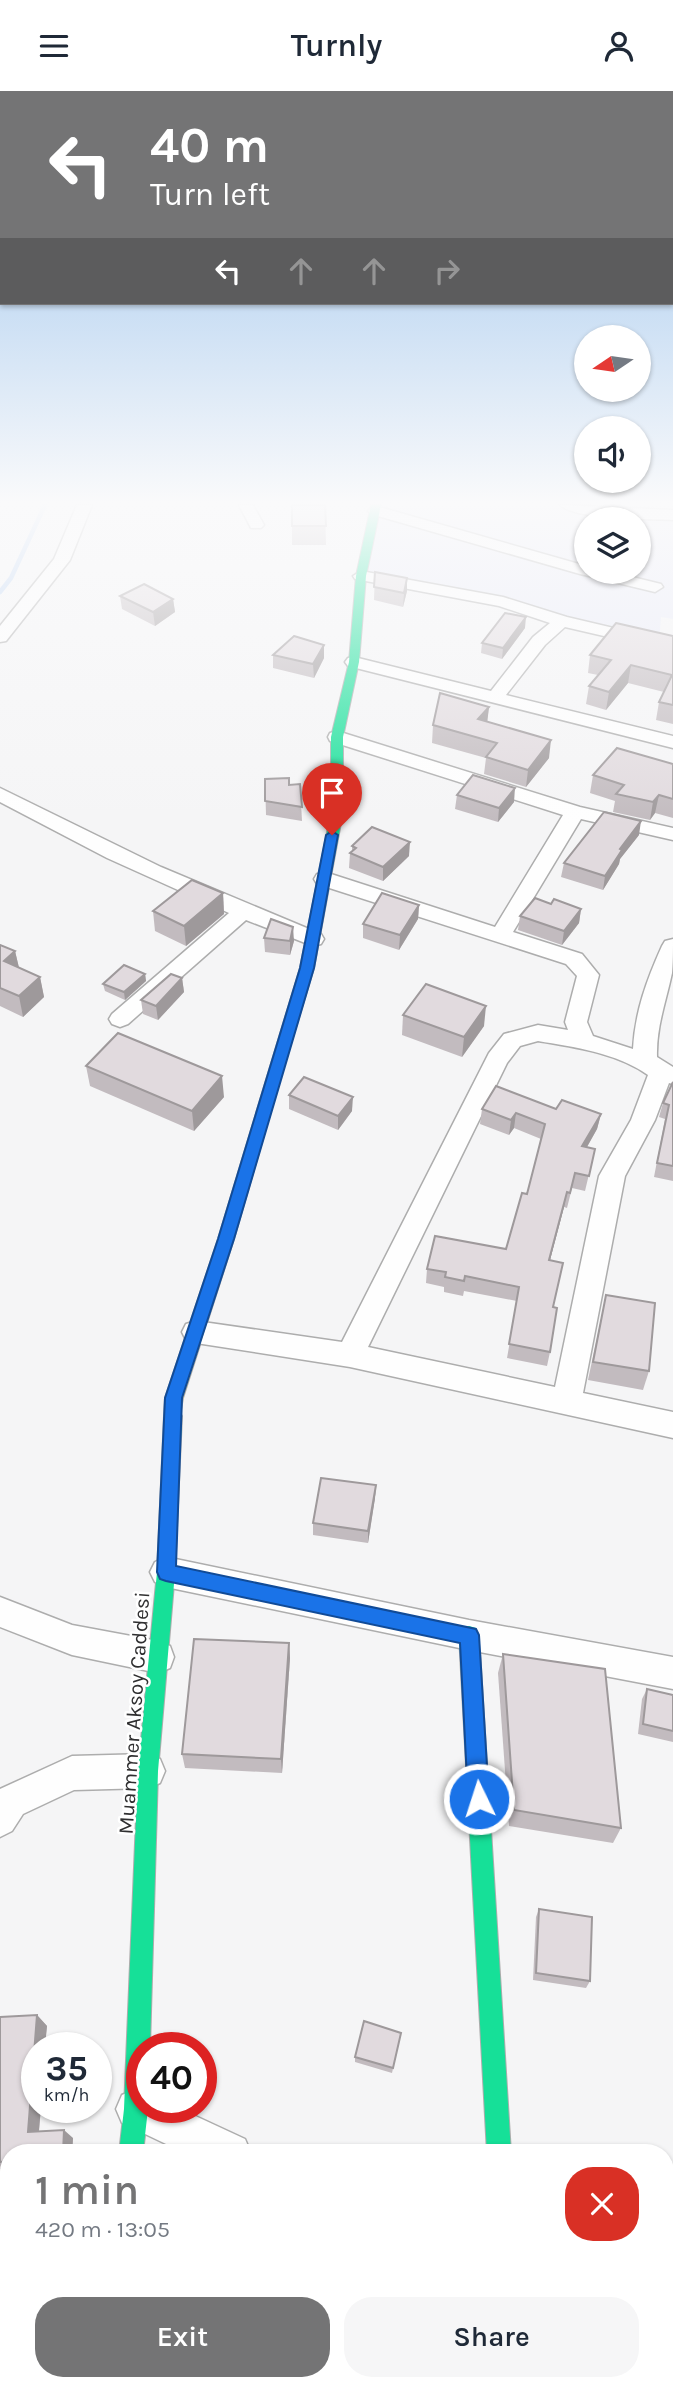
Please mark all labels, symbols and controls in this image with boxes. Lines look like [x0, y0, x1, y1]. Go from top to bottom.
icon: menu [35, 27, 73, 65]
text: Turnly [291, 27, 382, 64]
icon: person [600, 27, 638, 65]
text: 40 m [150, 117, 269, 174]
icon: left [35, 119, 126, 210]
text: Turn left [150, 176, 270, 213]
icon: left [209, 252, 247, 290]
icon: ahead [282, 252, 320, 290]
icon: ahead [355, 252, 393, 290]
icon: right [428, 252, 466, 290]
north arrow [574, 325, 651, 403]
map controls [574, 325, 651, 584]
button: sound [574, 416, 651, 493]
button: layers [574, 507, 651, 584]
pin [302, 763, 362, 835]
icon: arrive [313, 774, 351, 812]
street label: Muammer Aksoy Caddesi [114, 1591, 154, 1835]
position arrow [442, 1762, 516, 1836]
speed limit sign: 40 [126, 2032, 217, 2123]
text: 35 [45, 2048, 88, 2089]
text: km/h [44, 2084, 89, 2106]
text: 1 min [35, 2165, 139, 2215]
button: close [565, 2167, 639, 2241]
text: 420 m · 13:05 [35, 2216, 170, 2243]
button: Exit [35, 2297, 330, 2377]
button: Share [344, 2297, 639, 2377]

